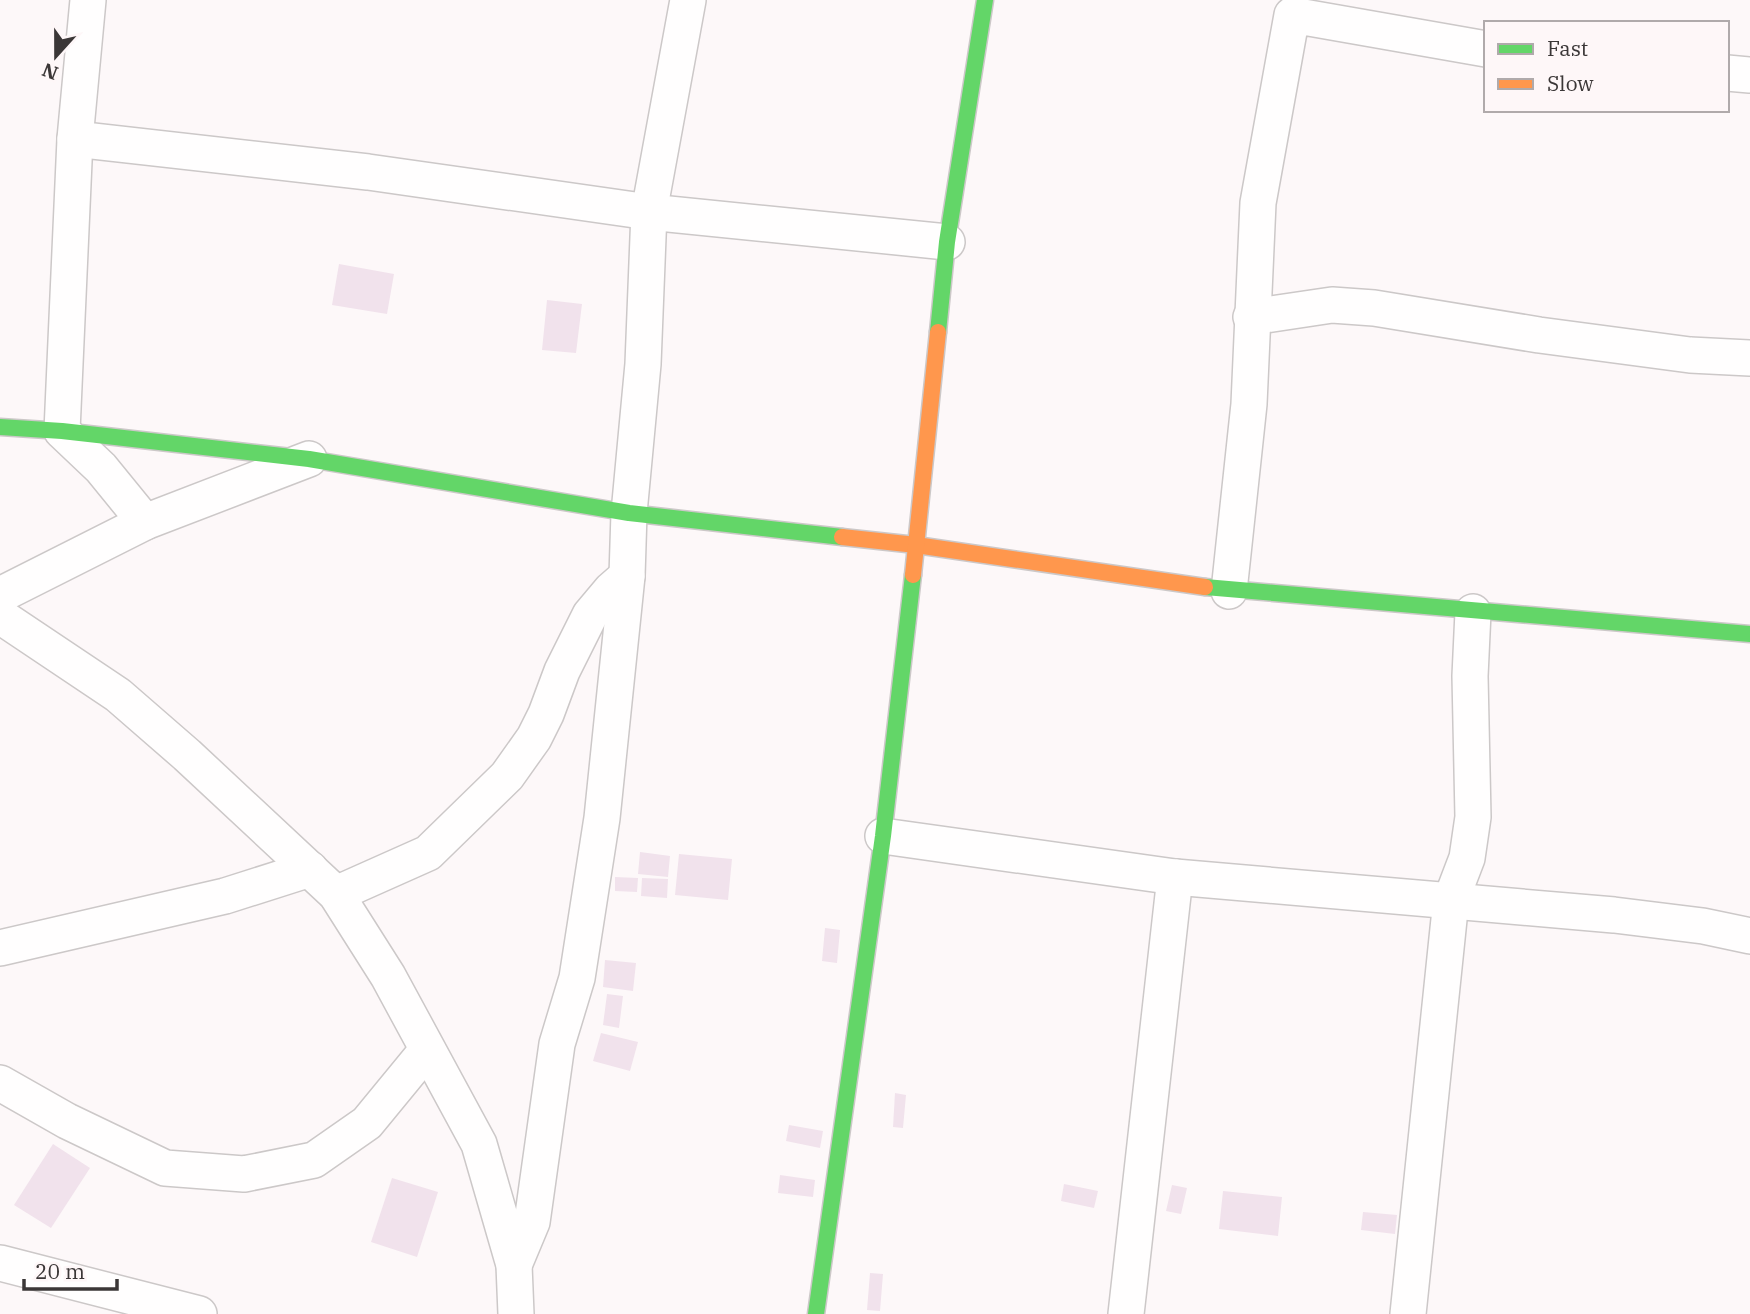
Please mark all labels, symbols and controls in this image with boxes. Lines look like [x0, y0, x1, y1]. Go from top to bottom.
north arrow [21, 21, 91, 91]
legend [1484, 21, 1729, 112]
text: Fast [1547, 34, 1588, 62]
text: N [39, 58, 61, 86]
text: Slow [1547, 69, 1594, 97]
scale bar [24, 1248, 117, 1292]
text: 20 m [35, 1257, 85, 1285]

